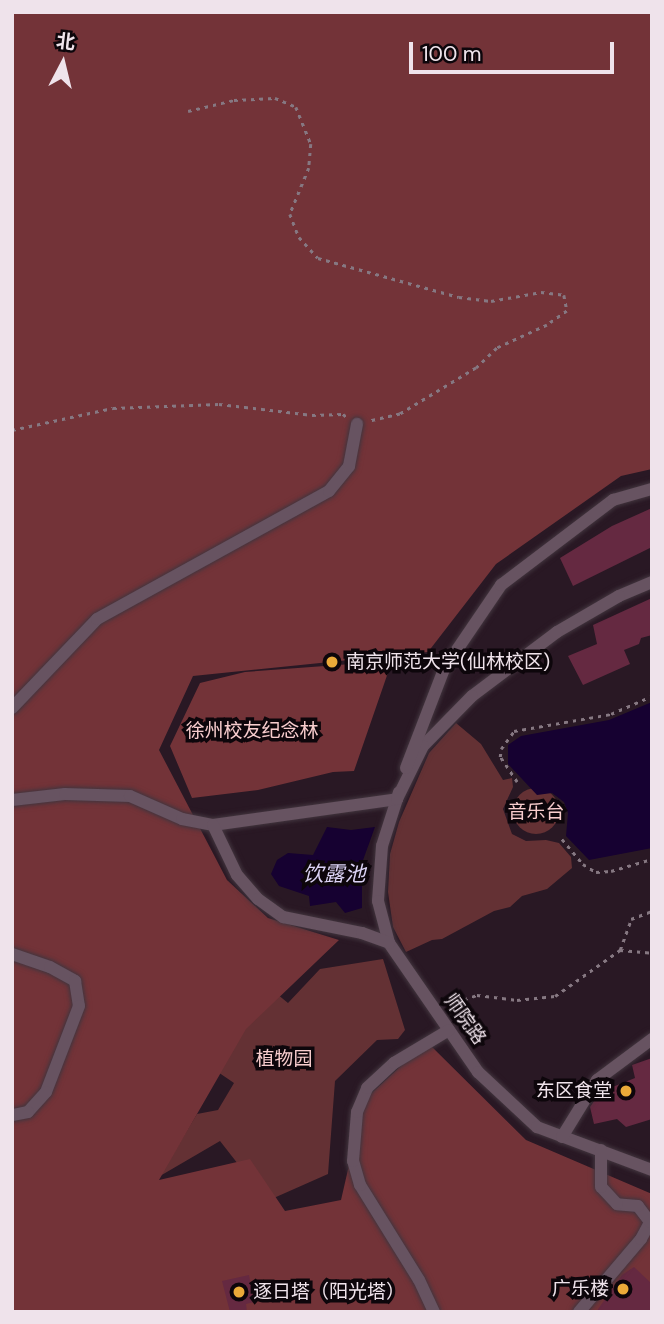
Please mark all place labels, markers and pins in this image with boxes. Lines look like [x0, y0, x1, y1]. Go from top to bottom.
place label: 南京师范大学(仙林校区) [346, 651, 550, 673]
marker: 南京师范大学(仙林校区) [324, 654, 340, 670]
place label: 东区食堂 [536, 1080, 612, 1102]
marker: 东区食堂 [618, 1083, 634, 1099]
place label: 广乐楼 [552, 1278, 609, 1300]
place label: 逐日塔（阳光塔） [253, 1281, 405, 1303]
marker: 广乐楼 [615, 1281, 631, 1297]
marker: 逐日塔（阳光塔） [231, 1284, 247, 1300]

